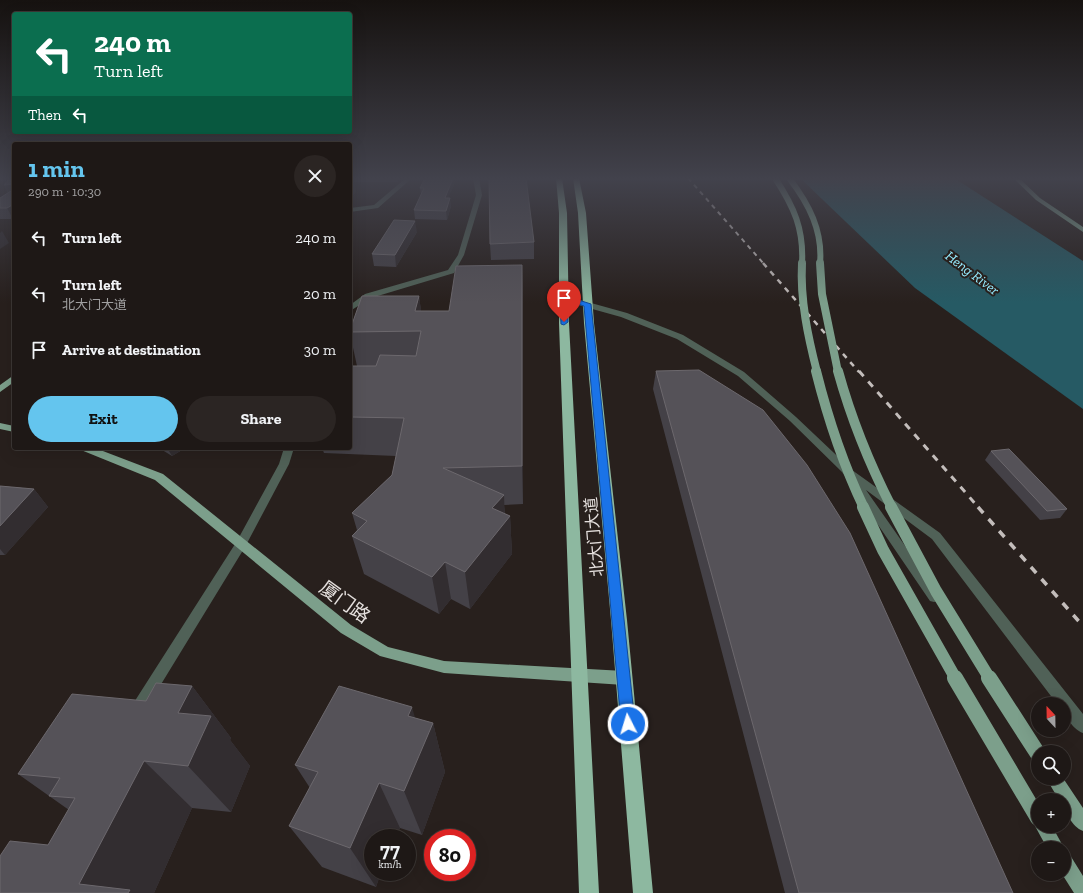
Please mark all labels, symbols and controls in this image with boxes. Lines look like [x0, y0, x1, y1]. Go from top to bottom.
text: 240 m [94, 26, 171, 59]
icon: left [28, 28, 80, 80]
text: Turn left [94, 60, 163, 82]
icon: left [69, 104, 91, 126]
text: Then [28, 106, 61, 124]
text: 1 min [28, 154, 85, 183]
button: close [294, 155, 336, 197]
text: 290 m · 10:30 [28, 184, 101, 199]
icon: left [28, 227, 50, 249]
text: Turn left [62, 229, 122, 247]
text: 240 m [295, 229, 336, 247]
water label: Heng River [942, 247, 1002, 299]
text: Turn left [62, 276, 122, 294]
pin [547, 281, 581, 322]
icon: left [28, 283, 50, 305]
text: 20 m [303, 285, 336, 303]
icon: arrive [553, 287, 575, 309]
text: 北大门大道 [62, 297, 127, 312]
icon: arrive [28, 339, 50, 361]
text: Arrive at destination [62, 341, 201, 359]
text: 30 m [304, 341, 336, 359]
button: Exit [28, 396, 178, 442]
button: Share [186, 396, 336, 442]
street label: 北大门大道 [581, 496, 607, 578]
street label: 厦门路 [315, 576, 375, 628]
north arrow [1031, 697, 1071, 737]
map controls [1031, 697, 1071, 881]
position arrow [607, 703, 649, 745]
button: search [1031, 745, 1071, 785]
button: + [1031, 793, 1071, 833]
speed limit sign: 80 [424, 829, 476, 881]
text: 77 [380, 838, 400, 862]
button: − [1031, 841, 1071, 881]
text: km/h [379, 859, 401, 871]

